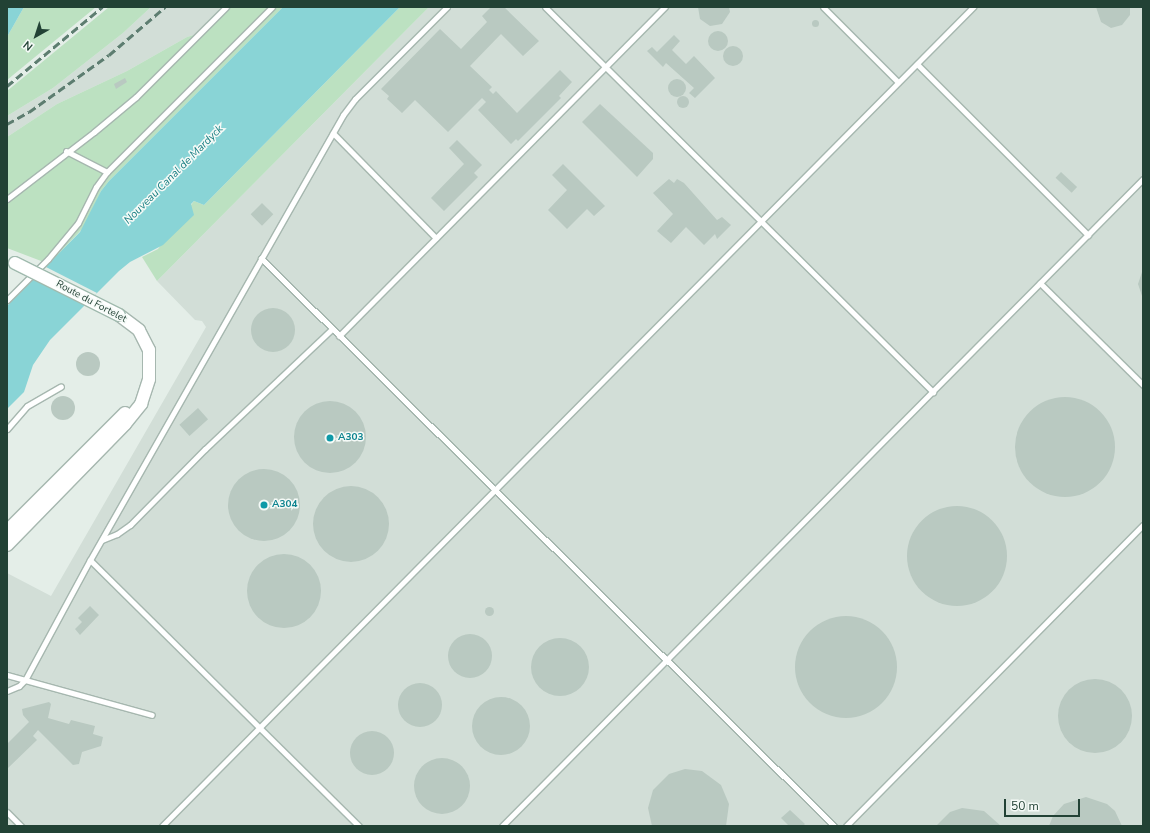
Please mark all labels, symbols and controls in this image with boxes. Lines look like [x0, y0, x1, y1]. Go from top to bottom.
north arrow [16, 16, 56, 56]
text: N [20, 37, 36, 54]
water label: Nouveau Canal de Mardyck [122, 123, 226, 227]
street label: Route du Fortelet [54, 278, 128, 326]
place label: A303 [338, 432, 363, 444]
marker: A303 [325, 433, 335, 443]
place label: A304 [272, 499, 297, 511]
marker: A304 [259, 500, 269, 510]
scale bar [1006, 791, 1082, 817]
text: 50 m [1011, 798, 1039, 814]

